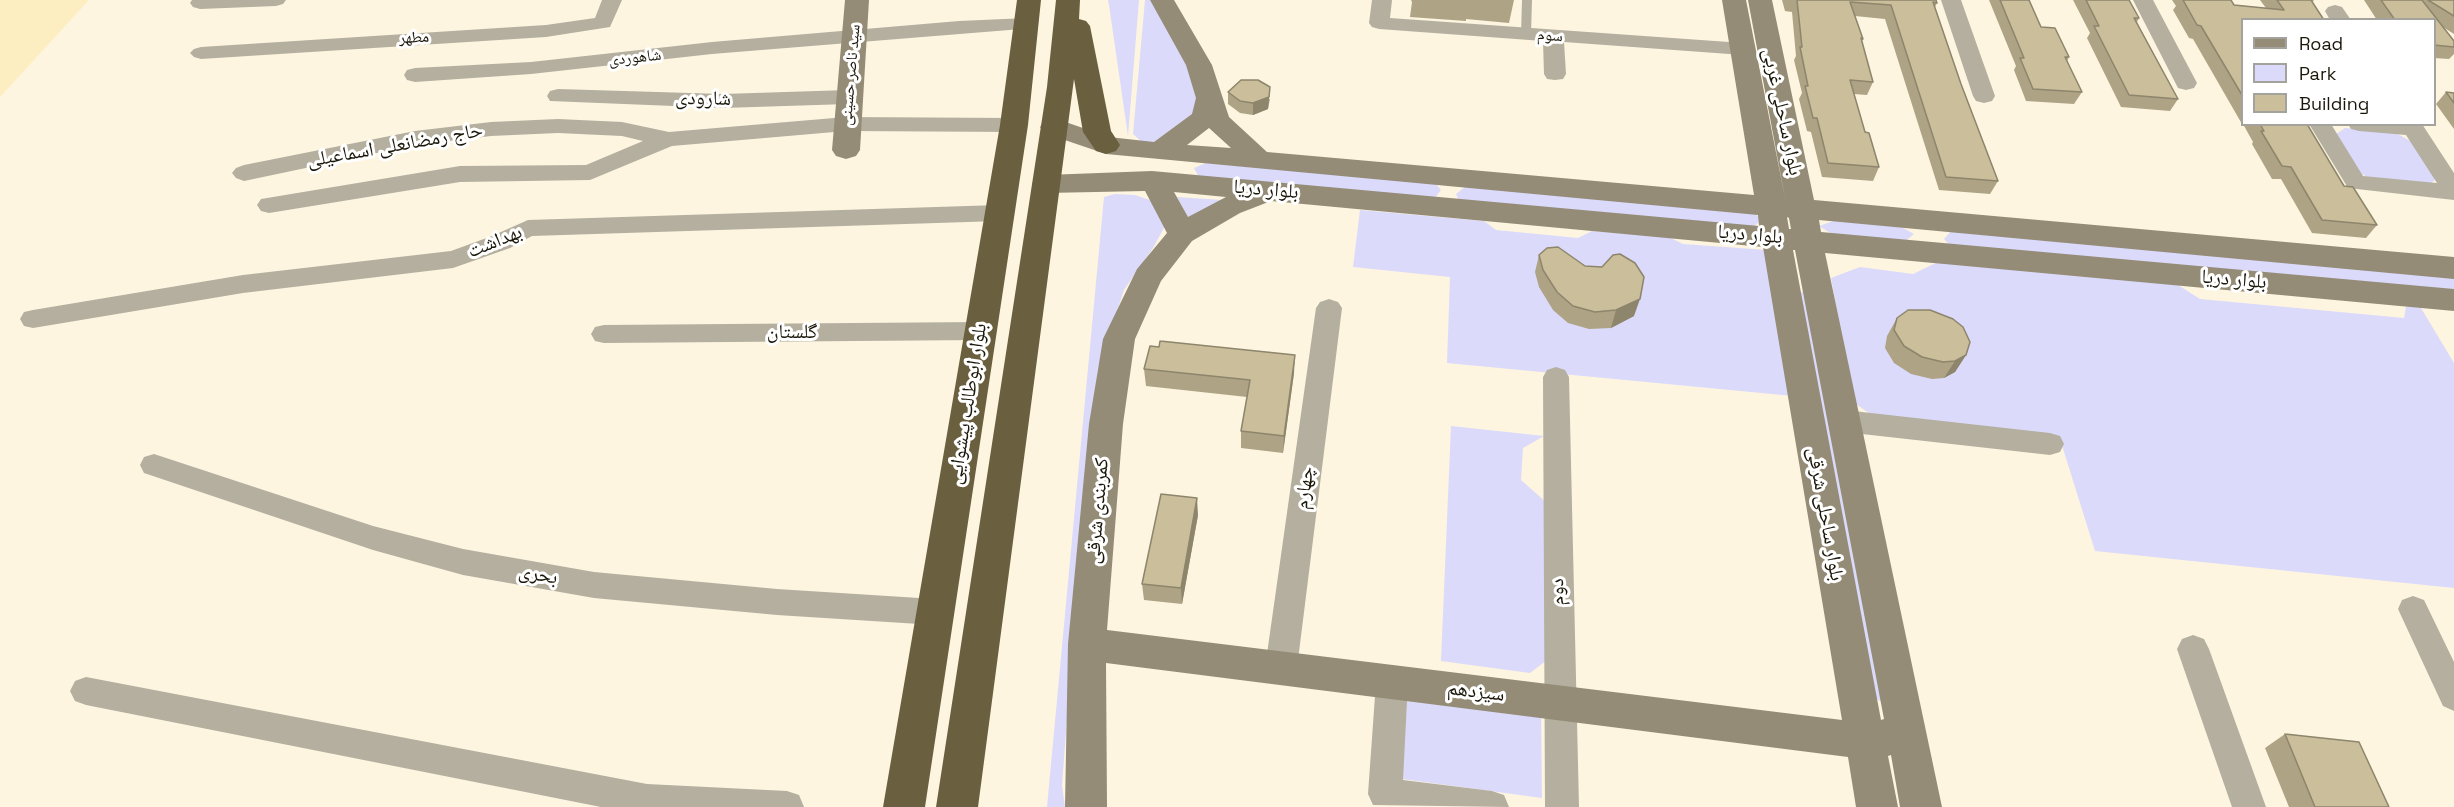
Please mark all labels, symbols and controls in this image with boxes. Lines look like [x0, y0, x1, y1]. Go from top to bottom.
legend [2241, 18, 2436, 126]
street label: سید ناصر حسینی [837, 23, 865, 127]
street label: سوم [1536, 26, 1564, 46]
street label: مطهر [399, 28, 429, 48]
text: Road [2299, 32, 2343, 55]
street label: شاهوردی [608, 46, 662, 70]
street label: بلوار ساحلی غربی [1757, 46, 1807, 178]
text: Park [2299, 62, 2336, 85]
street label: شارودی [675, 87, 731, 111]
text: Building [2299, 92, 2369, 115]
street label: حاج رمضانعلی اسماعیلی [305, 119, 485, 173]
street label: بلوار دریا [1232, 175, 1300, 205]
street label: بهداشت [464, 220, 526, 264]
street label: بلوار دریا [1716, 220, 1784, 250]
street label: بلوار دریا [2200, 265, 2268, 295]
street label: گلستان [767, 321, 817, 345]
street label: بلوار ابوطالب پیشوایی [943, 322, 993, 486]
street label: بلوار ساحلی شرقی [1801, 445, 1849, 583]
street label: کمربندی شرقی [1081, 457, 1115, 565]
street label: چهارم [1290, 465, 1320, 511]
street label: بحری [517, 560, 559, 590]
street label: دوم [1546, 578, 1570, 606]
street label: سیزدهم [1446, 677, 1506, 707]

